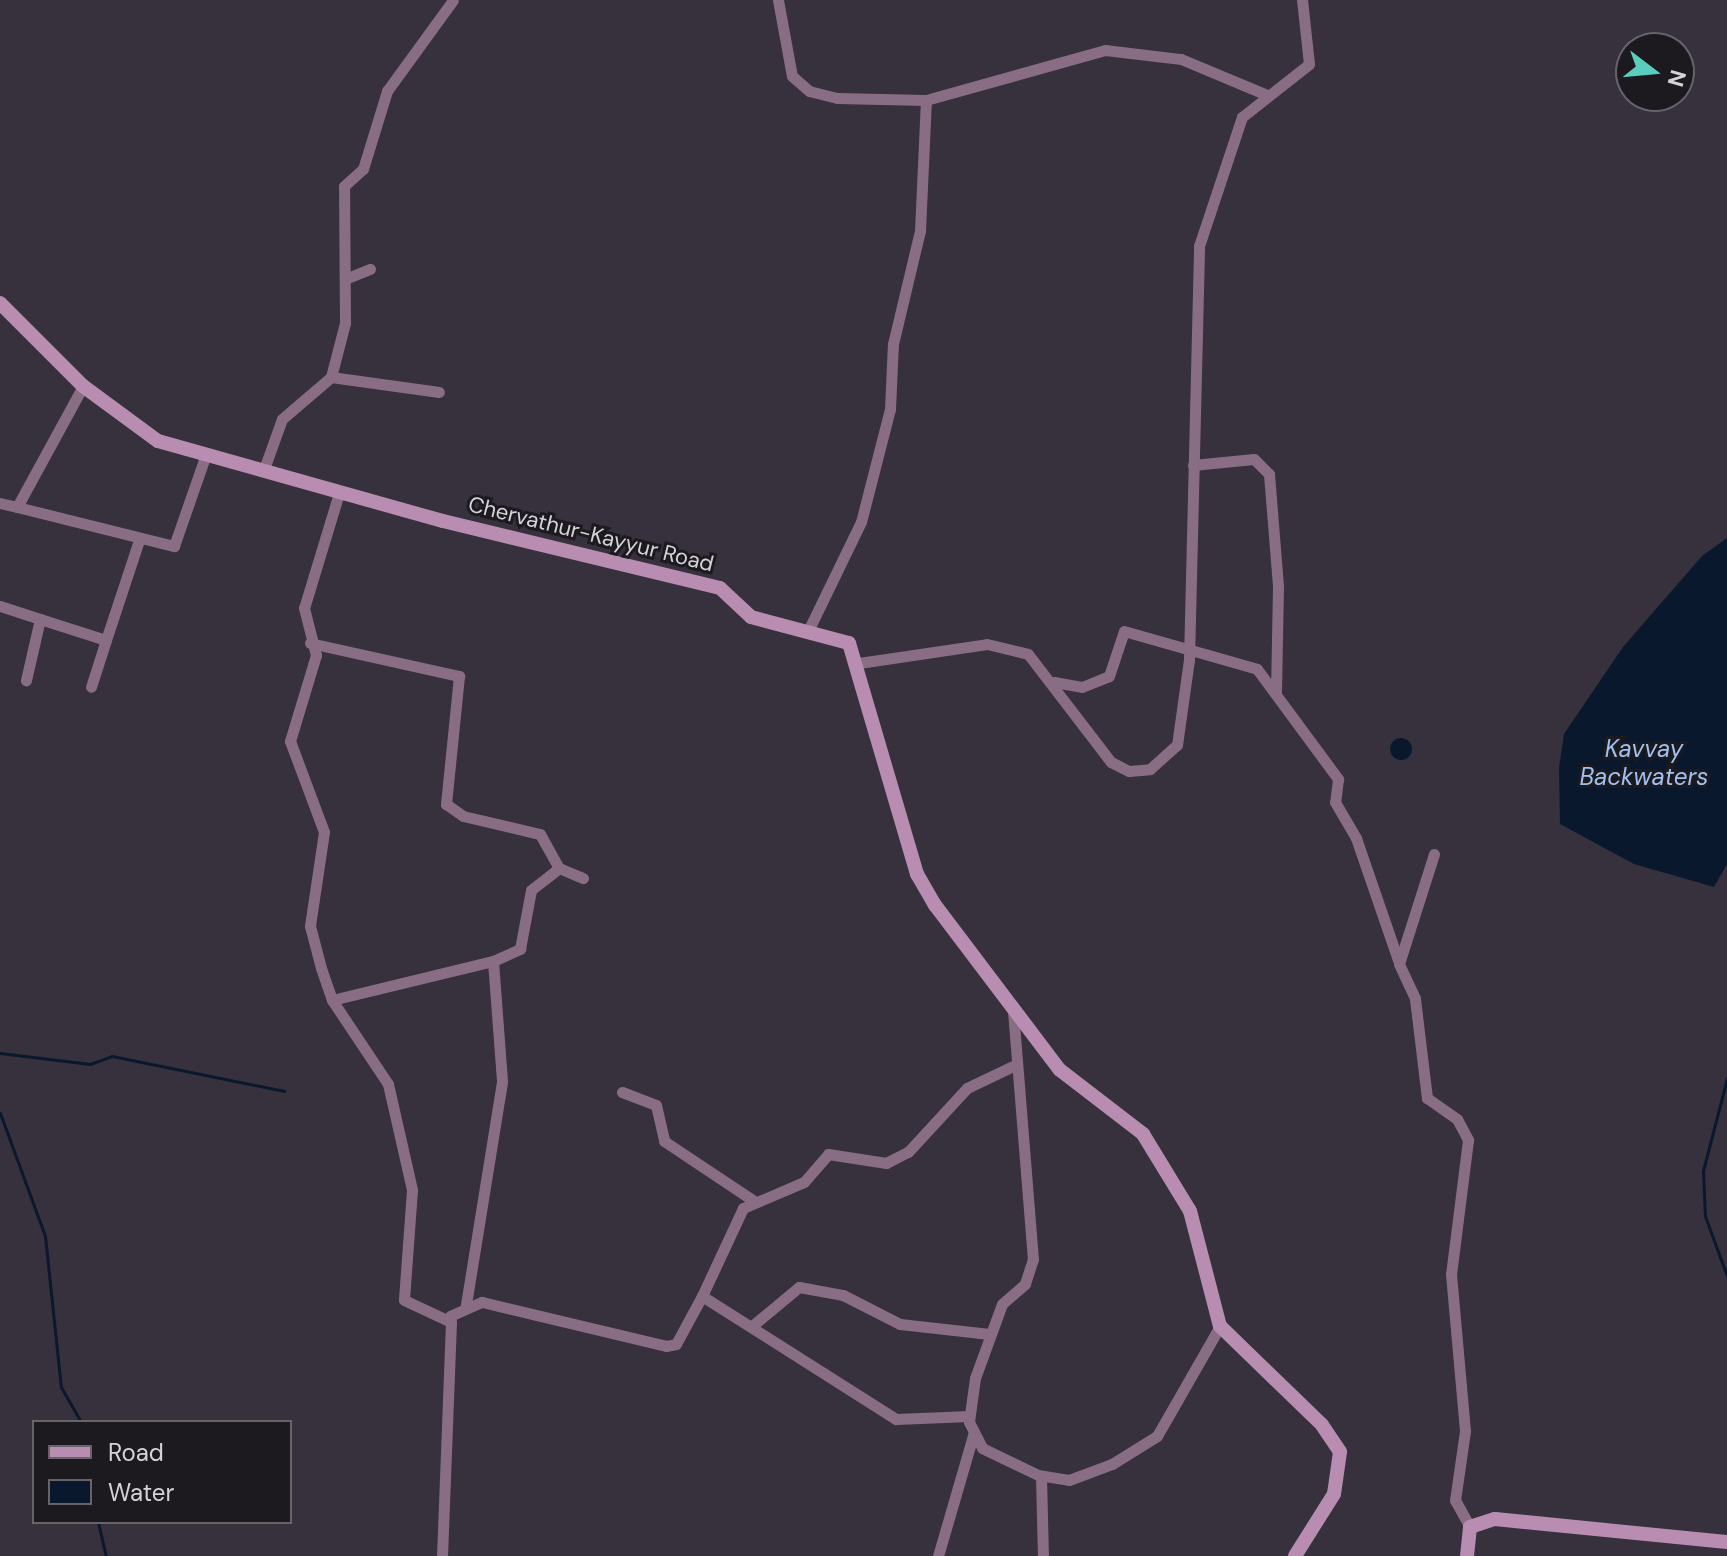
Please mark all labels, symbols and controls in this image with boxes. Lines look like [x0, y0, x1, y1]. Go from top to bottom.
north arrow [1615, 32, 1695, 112]
text: N [1660, 66, 1693, 90]
street label: Chervathur-Kayyur Road [466, 491, 716, 577]
water label: Kavvay Backwaters [1580, 735, 1708, 791]
legend [32, 1420, 292, 1524]
text: Road [108, 1437, 164, 1468]
text: Water [108, 1477, 174, 1508]

